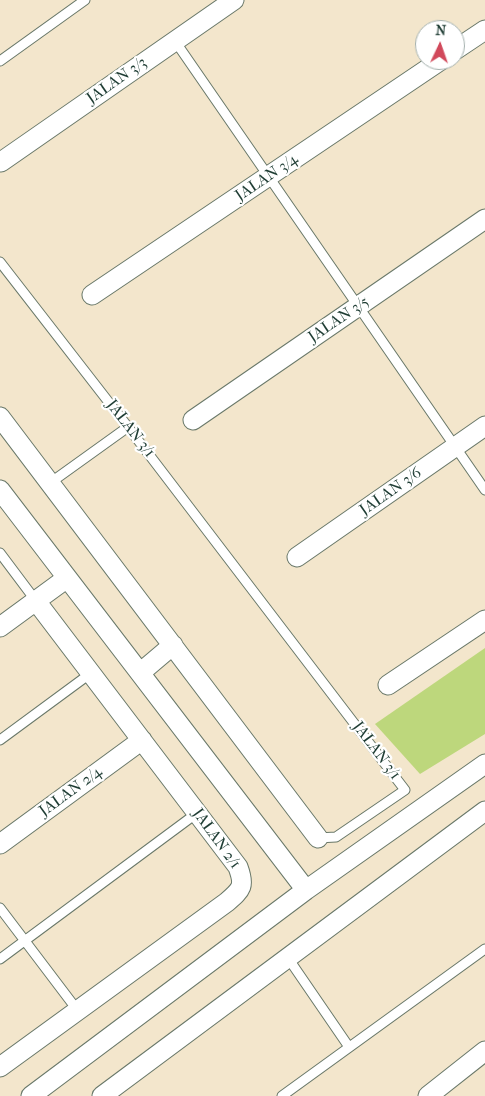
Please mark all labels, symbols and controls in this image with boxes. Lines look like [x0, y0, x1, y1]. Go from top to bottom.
north arrow [415, 20, 465, 70]
text: N [435, 22, 447, 39]
street label: JALAN 3/3 [83, 53, 151, 109]
street label: JALAN 3/4 [232, 150, 302, 206]
street label: JALAN 3/5 [305, 293, 373, 347]
street label: JALAN 3/1 [101, 396, 159, 462]
street label: JALAN 3/6 [356, 464, 426, 520]
street label: JALAN 3/1 [348, 718, 404, 784]
street label: JALAN 2/4 [36, 763, 106, 821]
street label: JALAN 2/1 [188, 805, 244, 873]

